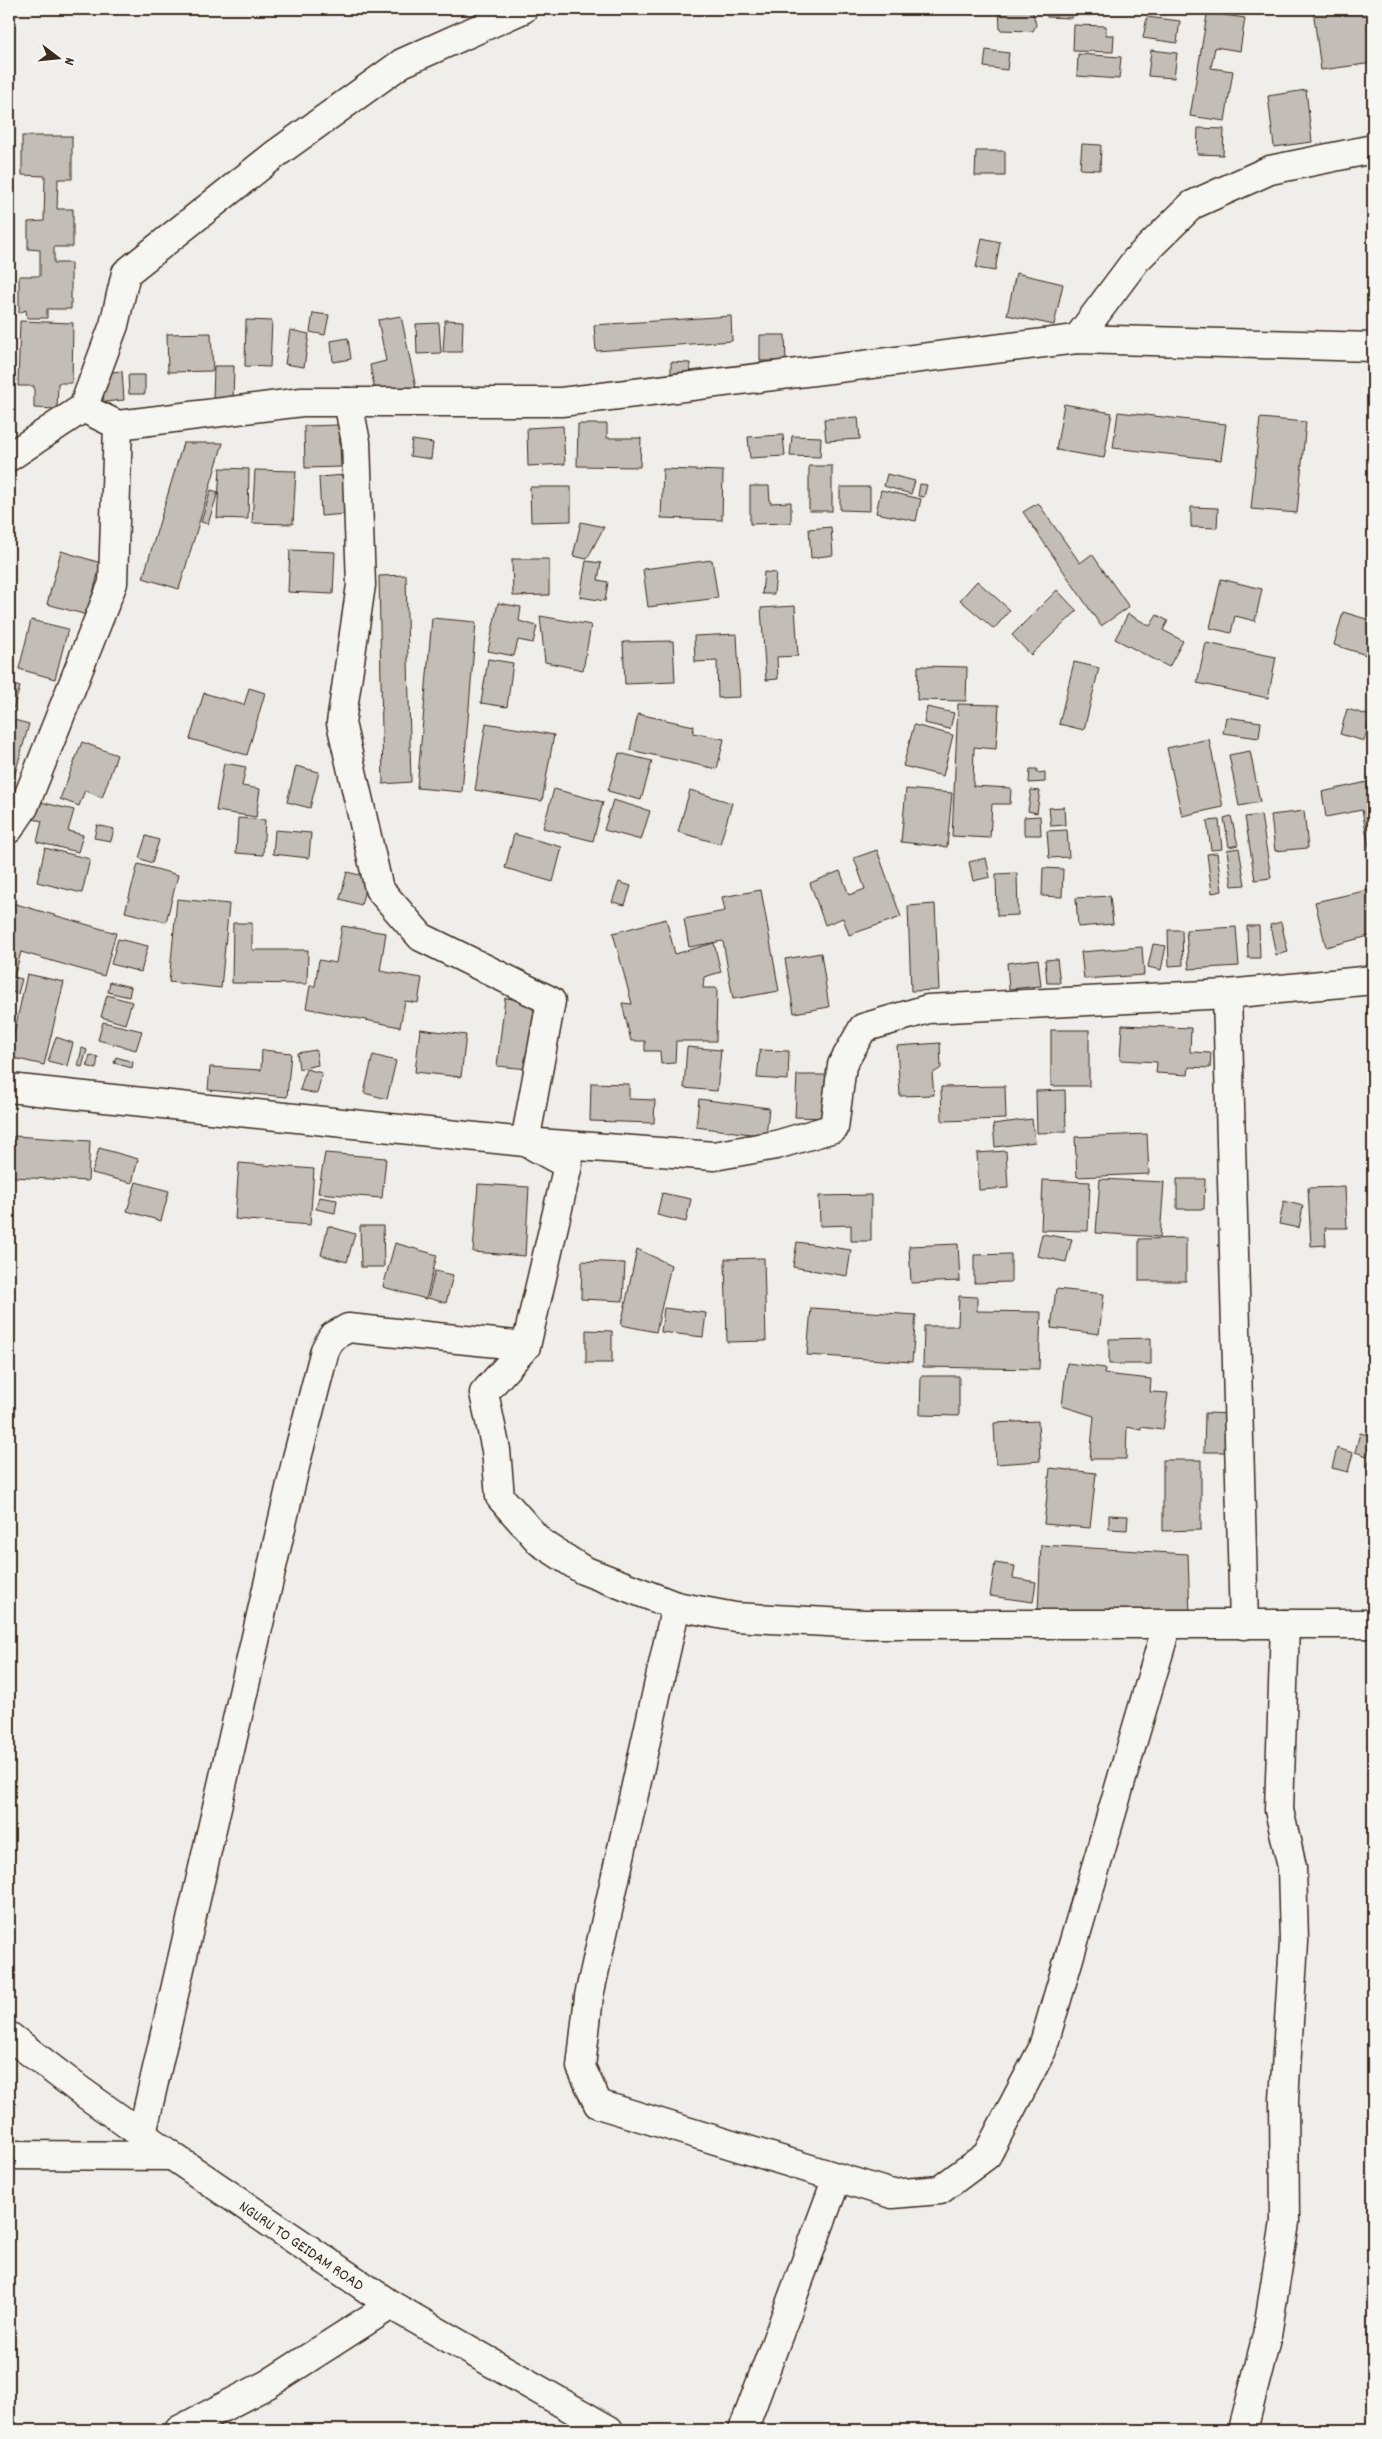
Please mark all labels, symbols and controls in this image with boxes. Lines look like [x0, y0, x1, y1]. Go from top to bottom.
north arrow [32, 32, 82, 82]
text: N [58, 55, 79, 67]
street label: NGURU TO GEIDAM ROAD [234, 2196, 368, 2297]

